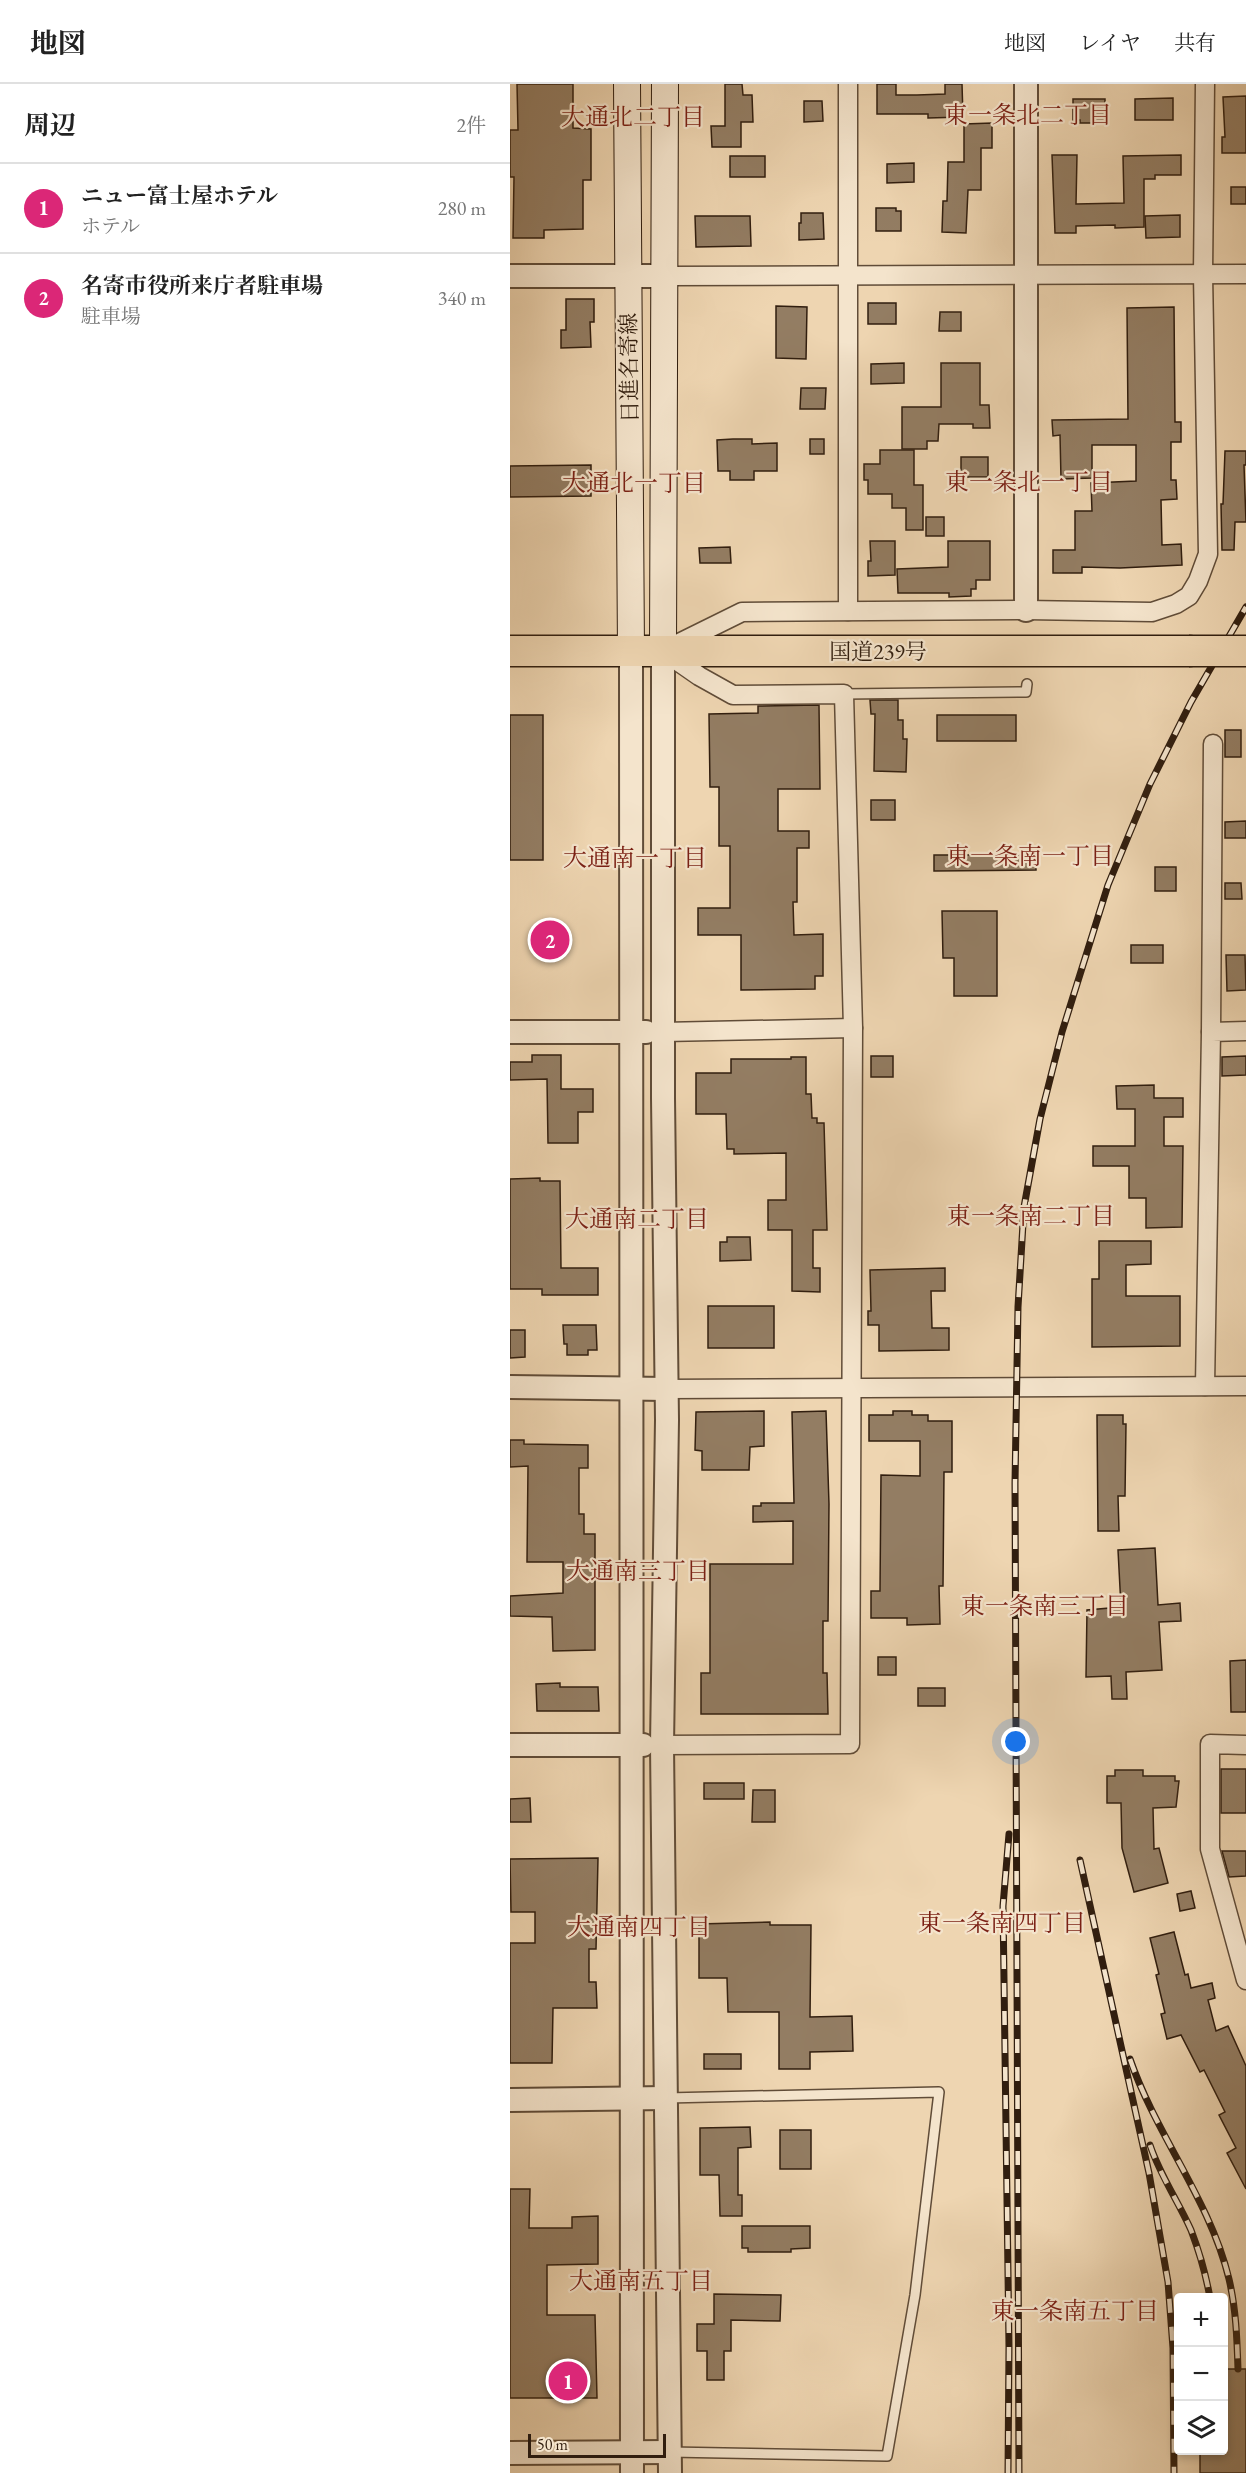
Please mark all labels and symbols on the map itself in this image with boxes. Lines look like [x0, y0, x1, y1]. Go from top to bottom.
district label: 東一条北二丁目 [944, 99, 1112, 130]
district label: 大通北二丁目 [561, 101, 705, 132]
street label: 日進名寄線 [614, 313, 644, 423]
district label: 東一条北一丁目 [945, 466, 1113, 497]
district label: 大通北一丁目 [562, 467, 706, 498]
street label: 国道239号 [829, 637, 927, 666]
district label: 東一条南一丁目 [946, 840, 1114, 871]
district label: 大通南一丁目 [563, 842, 707, 873]
pin: 2 [530, 918, 570, 962]
district label: 東一条南二丁目 [947, 1200, 1115, 1231]
district label: 大通南二丁目 [565, 1203, 709, 1234]
district label: 大通南三丁目 [566, 1555, 710, 1586]
district label: 東一条南三丁目 [961, 1590, 1129, 1621]
your location [1001, 1727, 1030, 1756]
district label: 東一条南四丁目 [918, 1907, 1086, 1938]
district label: 大通南四丁目 [567, 1911, 711, 1942]
district label: 大通南五丁目 [569, 2265, 713, 2296]
district label: 東一条南五丁目 [991, 2295, 1159, 2326]
pin: 1 [548, 2358, 588, 2404]
scale bar [528, 2431, 666, 2458]

